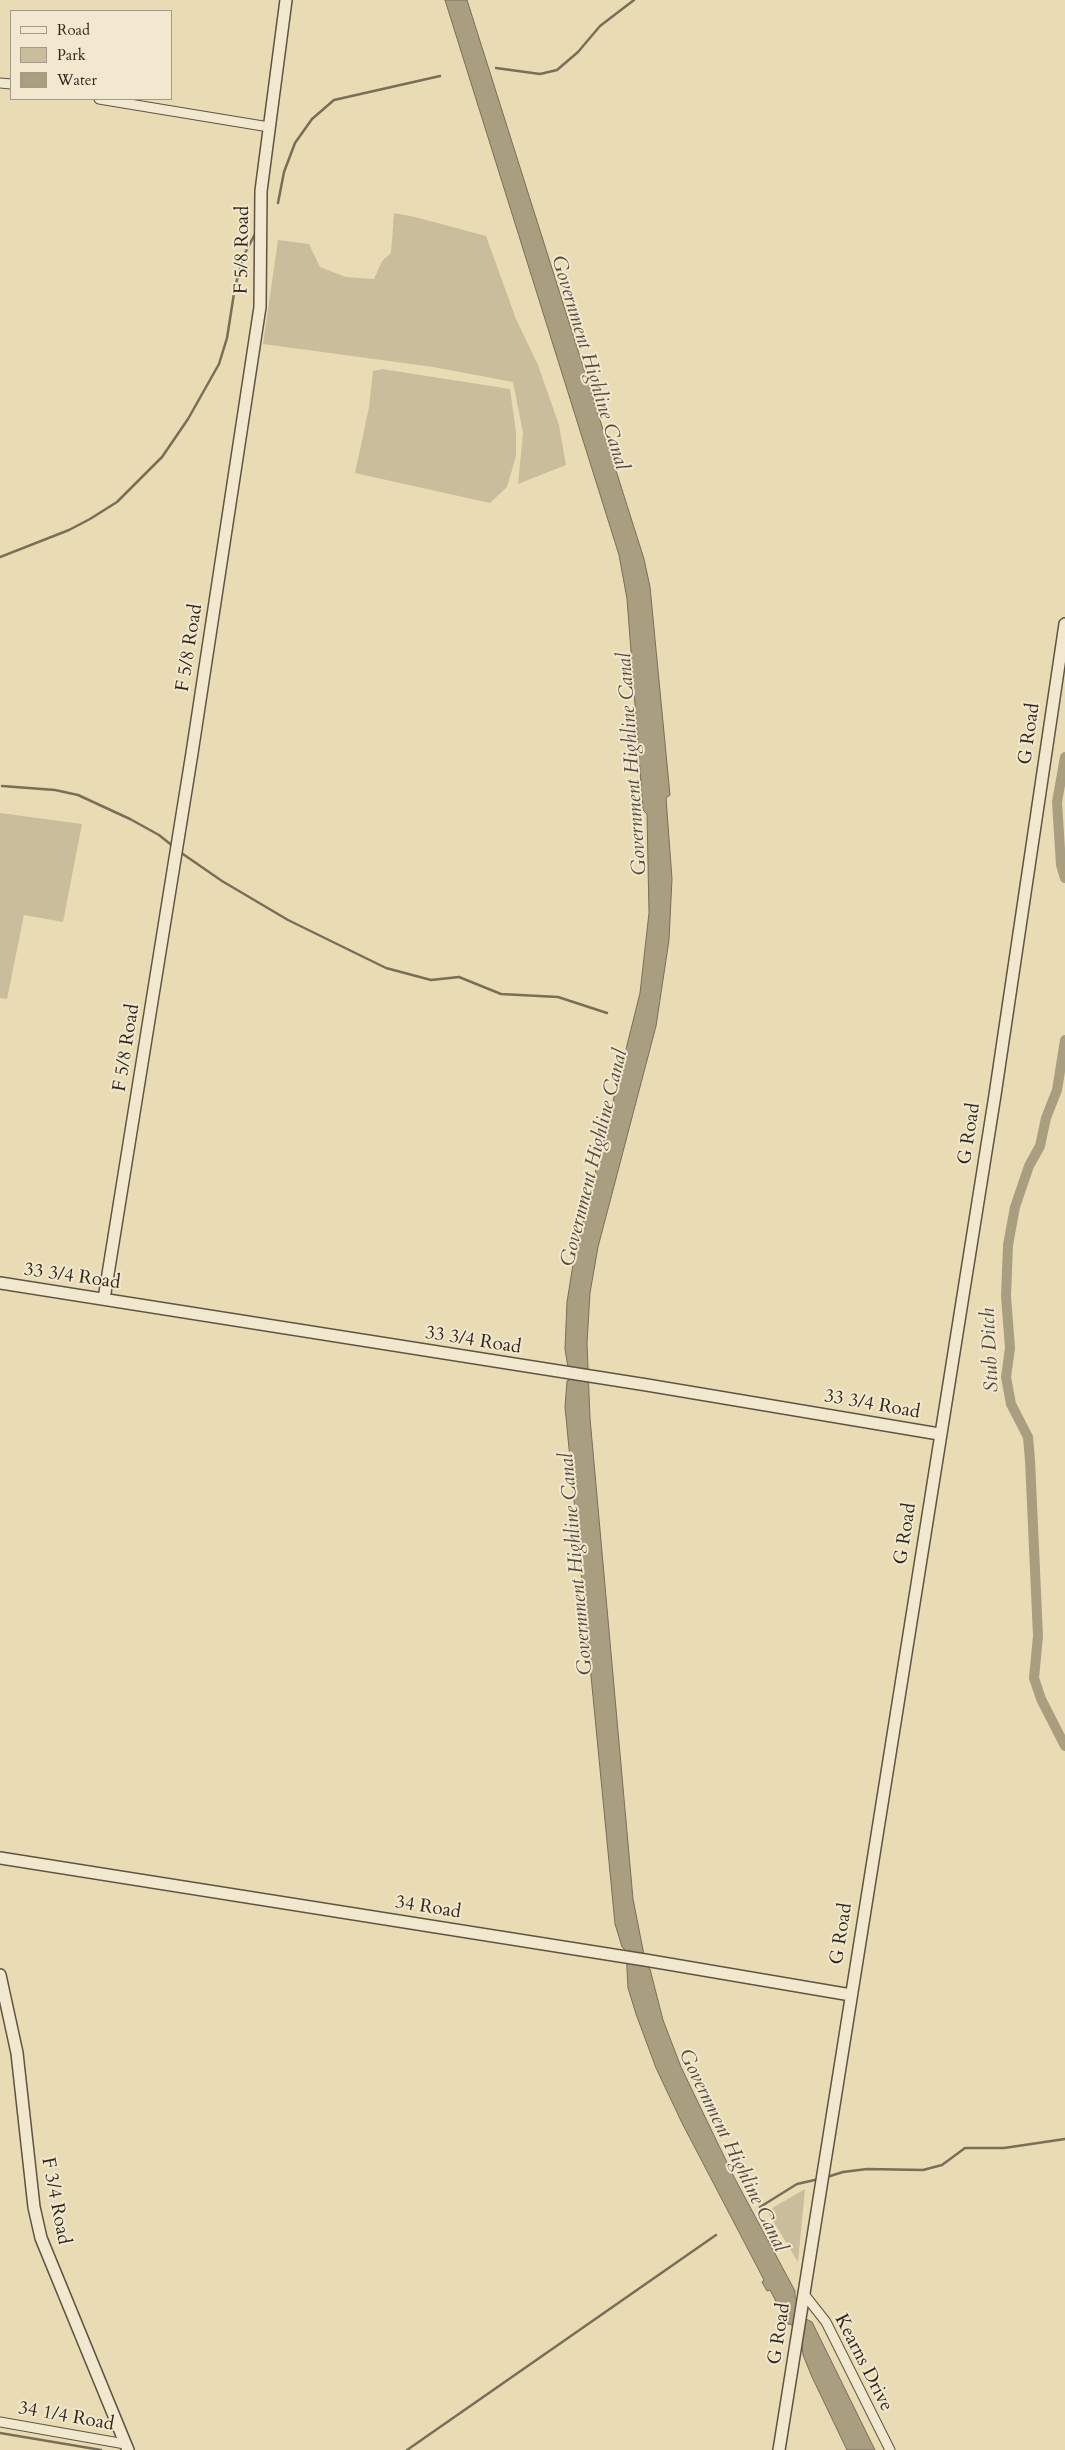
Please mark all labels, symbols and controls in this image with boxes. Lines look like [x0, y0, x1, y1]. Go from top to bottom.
legend [10, 10, 172, 100]
text: Road [57, 20, 90, 40]
text: Park [57, 45, 86, 65]
text: Water [57, 70, 97, 90]
street label: F 5/8 Road [231, 206, 255, 294]
water label: Government Highline Canal [545, 253, 633, 473]
street label: F 5/8 Road [172, 603, 208, 693]
water label: Government Highline Canal [613, 652, 653, 876]
street label: G Road [1014, 702, 1046, 766]
street label: F 5/8 Road [109, 1003, 145, 1093]
water label: Government Highline Canal [556, 1047, 634, 1269]
street label: G Road [954, 1102, 986, 1166]
street label: 33 3/4 Road [22, 1259, 122, 1295]
water label: Stub Ditch [977, 1307, 1005, 1393]
street label: 33 3/4 Road [423, 1322, 523, 1360]
street label: 33 3/4 Road [822, 1385, 922, 1425]
water label: Government Highline Canal [555, 1452, 599, 1676]
street label: G Road [890, 1502, 922, 1566]
street label: 34 Road [393, 1892, 463, 1924]
street label: G Road [826, 1902, 858, 1966]
water label: Government Highline Canal [672, 2045, 792, 2257]
street label: F 3/4 Road [35, 2155, 75, 2247]
street label: G Road [764, 2302, 796, 2366]
street label: Kearns Drive [829, 2311, 897, 2415]
street label: 34 1/4 Road [16, 2397, 116, 2437]

